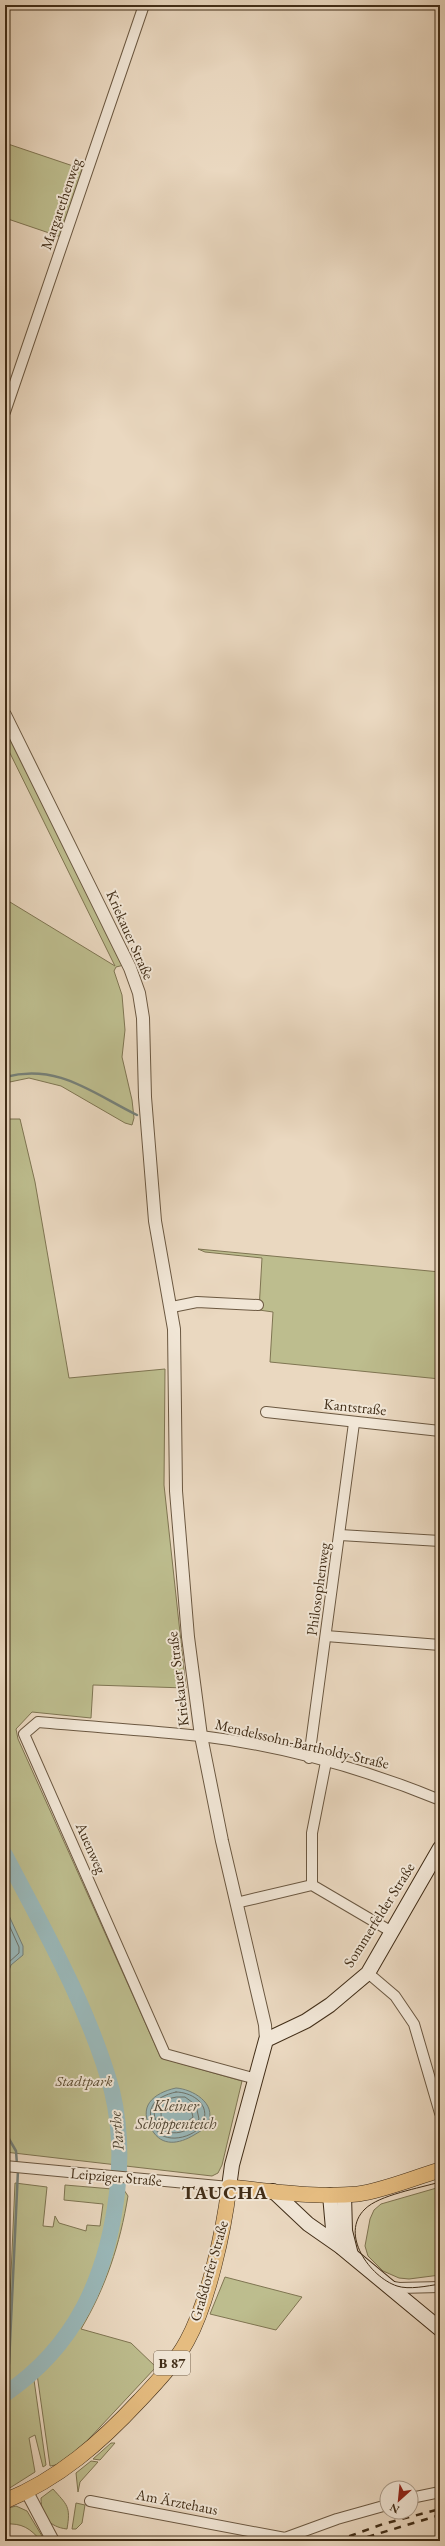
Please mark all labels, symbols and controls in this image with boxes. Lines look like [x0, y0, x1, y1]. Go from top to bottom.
street label: Margarethenweg [36, 155, 85, 252]
street label: Kriekauer Straße [102, 887, 159, 982]
street label: Kantstraße [323, 1394, 387, 1419]
street label: Philosophenweg [302, 1541, 334, 1637]
street label: Kriekauer Straße [162, 1630, 193, 1728]
street label: Mendelssohn-Bartholdy-Straße [213, 1714, 391, 1773]
street label: Auenweg [71, 1818, 111, 1877]
street label: Sommerfelder Straße [339, 1859, 418, 1971]
park label: Stadtpark [54, 2071, 113, 2090]
water label: Kleiner Schöppenteich [135, 2095, 217, 2134]
water label: Parthe [104, 2110, 129, 2152]
street label: Leipziger Straße [70, 2163, 163, 2190]
district label: TAUCHA [181, 2180, 269, 2205]
street label: Graßdorfer Straße [185, 2218, 232, 2323]
road number: B 87 [154, 2351, 190, 2375]
north arrow [379, 2480, 419, 2520]
street label: Am Ärztehaus [134, 2484, 220, 2519]
text: N [387, 2501, 402, 2517]

